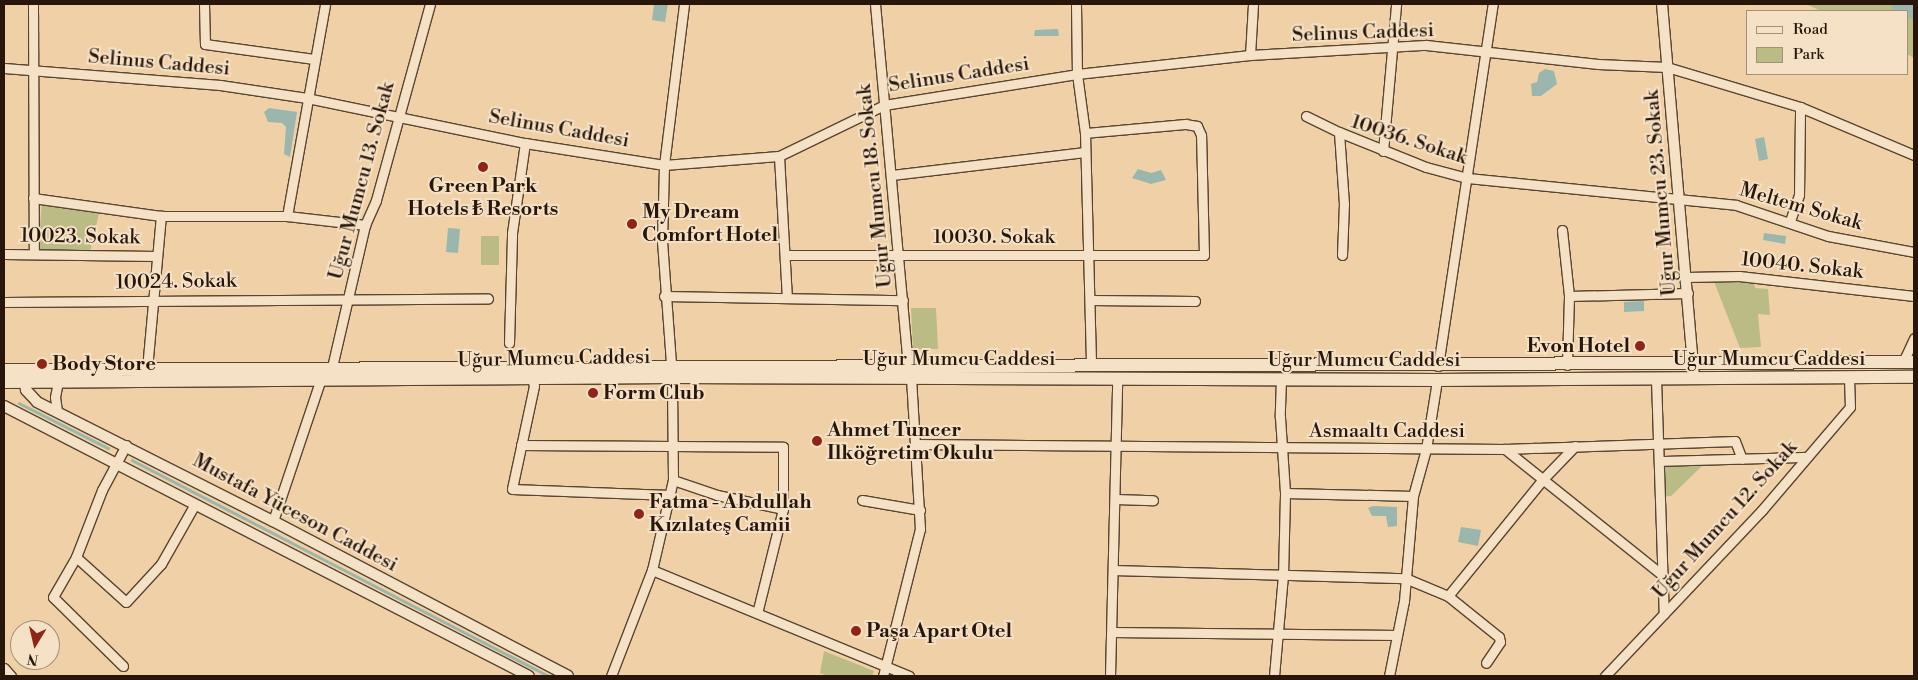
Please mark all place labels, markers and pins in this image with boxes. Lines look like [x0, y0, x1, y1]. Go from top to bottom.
marker: Green Park Hotels ₺ Resorts [477, 161, 489, 173]
place label: Green Park Hotels ₺ Resorts [408, 175, 558, 222]
place label: My Dream Comfort Hotel [642, 200, 778, 247]
marker: My Dream Comfort Hotel [626, 218, 638, 230]
place label: Evon Hotel [1527, 334, 1630, 358]
marker: Evon Hotel [1634, 340, 1646, 352]
place label: Body Store [52, 352, 156, 376]
marker: Body Store [36, 358, 48, 370]
place label: Form Club [603, 381, 705, 405]
marker: Form Club [587, 387, 599, 399]
place label: Ahmet Tuncer Ilköğretim Okulu [827, 418, 993, 465]
marker: Ahmet Tuncer Ilköğretim Okulu [811, 435, 823, 447]
place label: Fatma - Abdullah Kızılateş Camii [649, 490, 812, 537]
marker: Fatma - Abdullah Kızılateş Camii [633, 508, 645, 520]
place label: Paşa Apart Otel [866, 619, 1012, 643]
marker: Paşa Apart Otel [850, 625, 862, 637]

